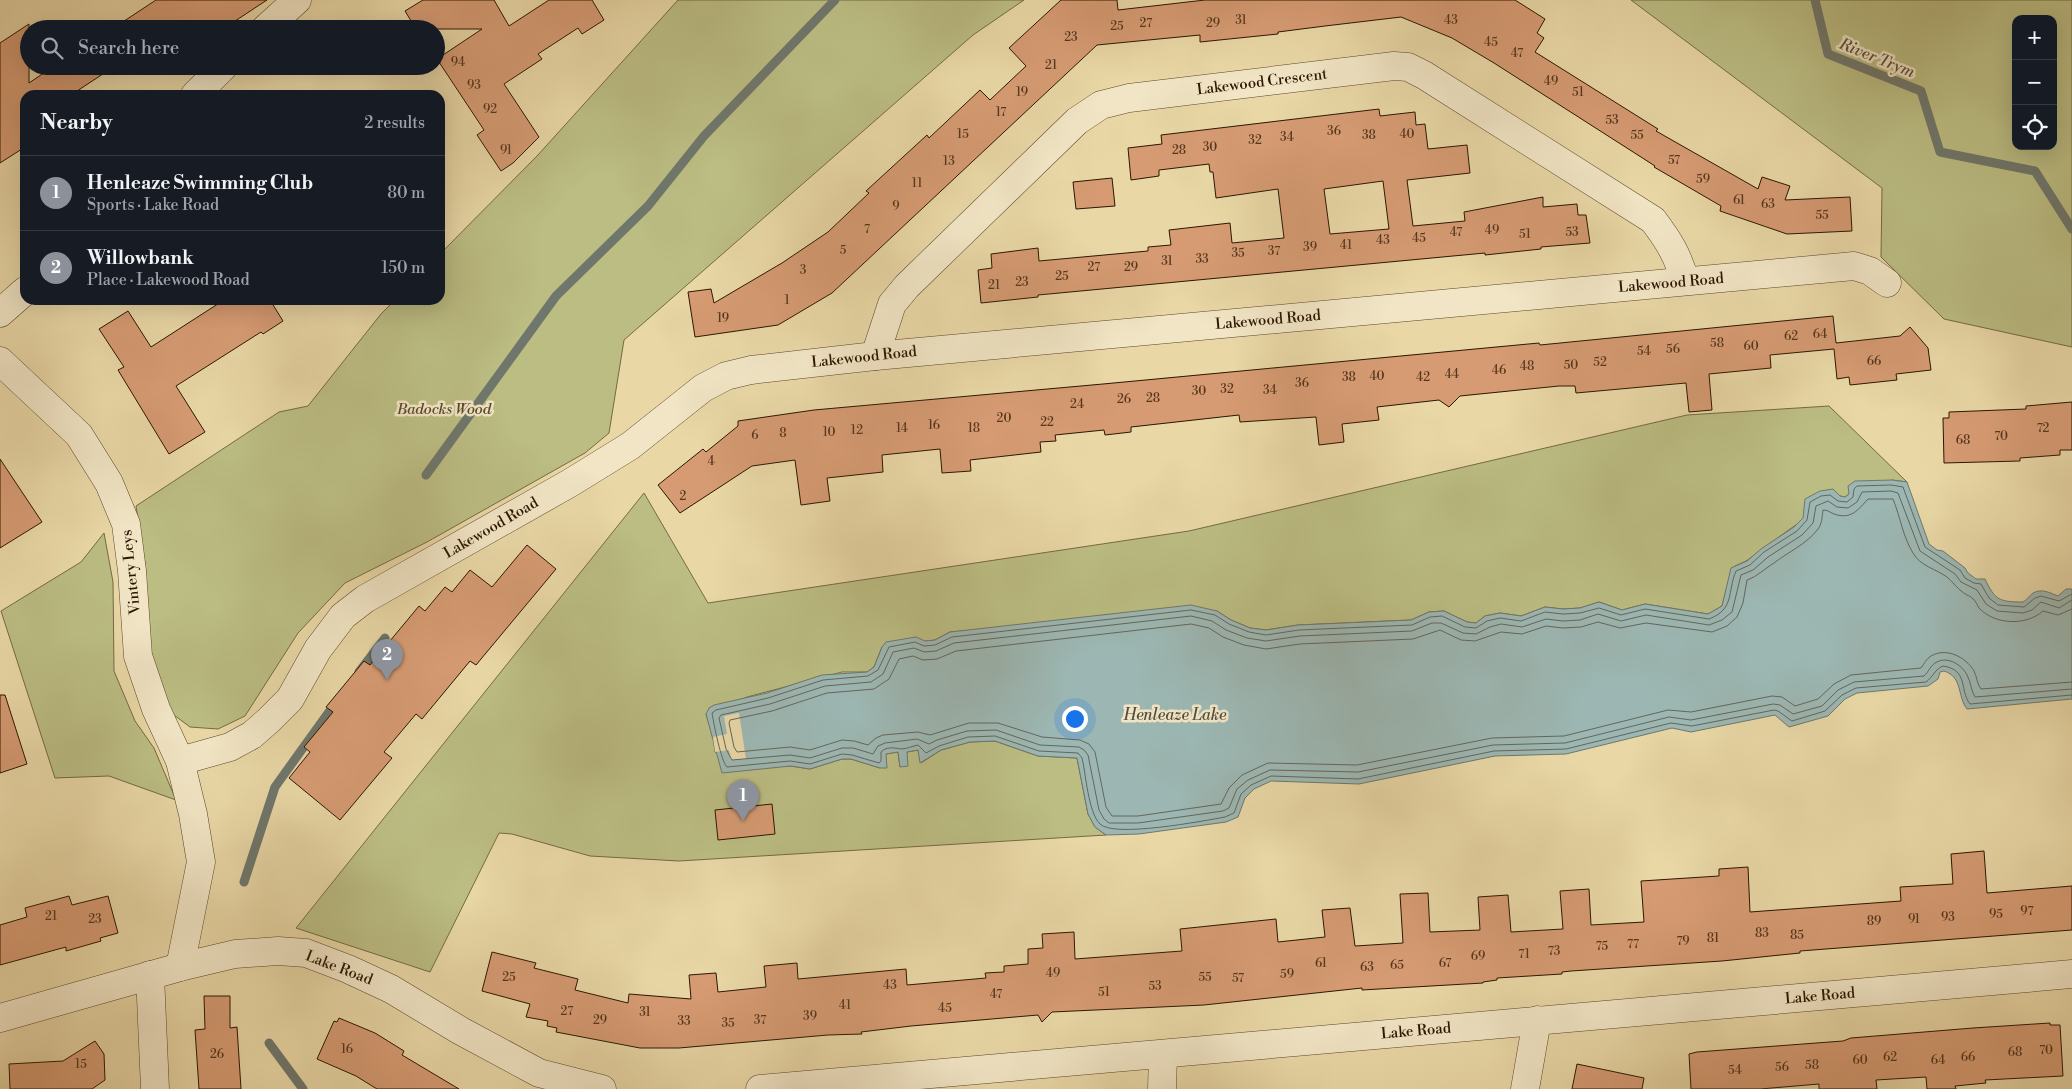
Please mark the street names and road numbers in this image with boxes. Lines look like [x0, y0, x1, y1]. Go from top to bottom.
street label: Lakewood Crescent [1196, 64, 1329, 99]
street label: Lakewood Road [1617, 269, 1725, 297]
street label: Lakewood Road [1214, 306, 1322, 334]
street label: Lakewood Road [810, 342, 918, 372]
street label: Lakewood Road [440, 493, 542, 563]
street label: Vintery Leys [117, 529, 145, 616]
street label: Lake Road [303, 946, 376, 990]
street label: Lake Road [1784, 983, 1857, 1009]
street label: Lake Road [1380, 1018, 1453, 1044]

